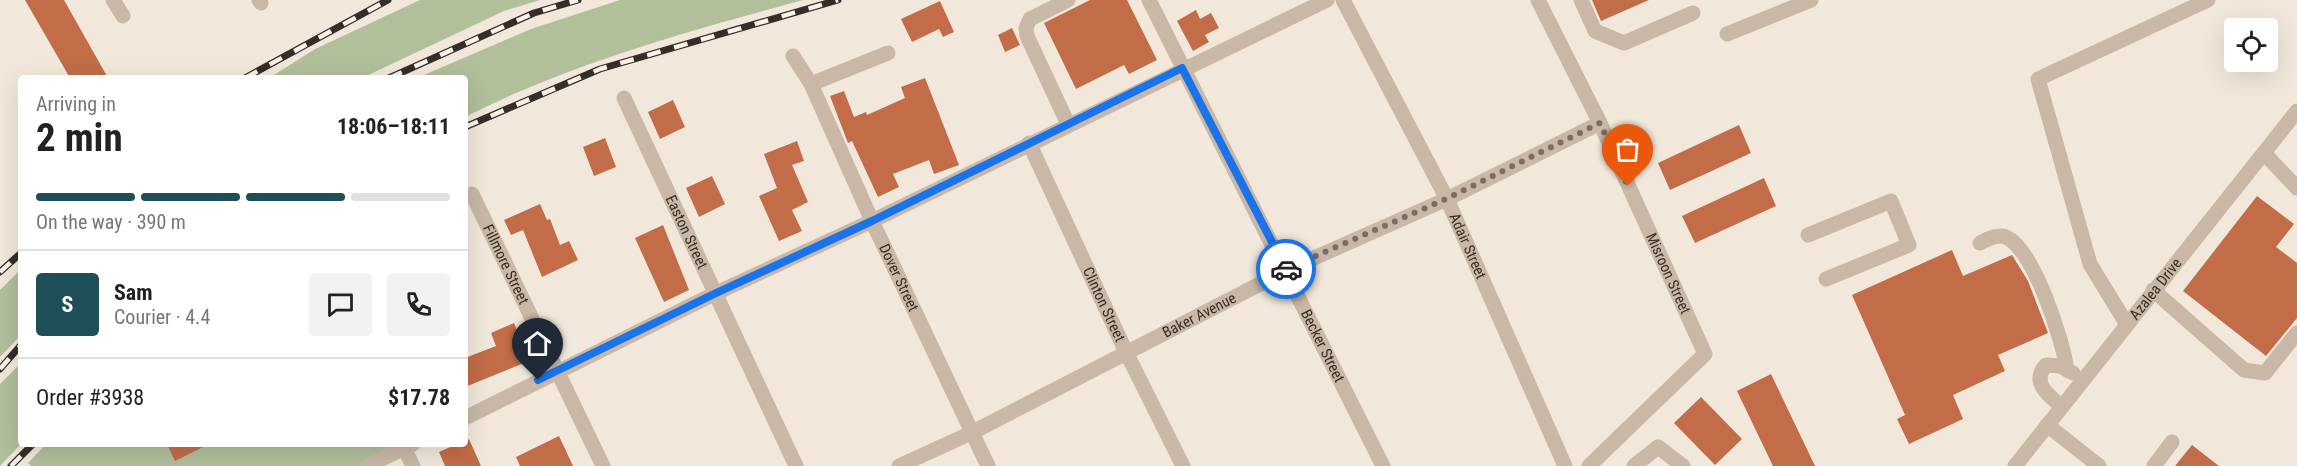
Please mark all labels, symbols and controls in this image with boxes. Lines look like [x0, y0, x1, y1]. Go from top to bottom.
map controls [2224, 18, 2278, 72]
button: locate [2224, 18, 2278, 72]
text: Arriving in [36, 92, 116, 116]
text: 18:06–18:11 [337, 114, 450, 139]
text: 2 min [36, 115, 123, 161]
pin [1602, 124, 1653, 186]
icon: bag [1611, 133, 1644, 166]
street label: Easton Street [662, 192, 712, 272]
text: On the way · 390 m [36, 210, 186, 234]
street label: Adair Street [1445, 210, 1490, 282]
street label: Fillmore Street [479, 221, 533, 307]
street label: Misroon Street [1642, 230, 1695, 317]
courier [1256, 239, 1316, 299]
street label: Dover Street [875, 241, 923, 314]
icon: car [1270, 253, 1303, 286]
street label: Azalea Drive [2126, 255, 2186, 323]
street label: Clinton Street [1079, 264, 1129, 345]
button: chat [309, 273, 372, 336]
button: phone [387, 273, 450, 336]
text: Sam [114, 280, 153, 305]
street label: Baker Avenue [1159, 289, 1239, 342]
text: S [62, 292, 73, 317]
text: Courier · 4.4 [114, 305, 210, 329]
street label: Becker Street [1297, 306, 1348, 385]
pin [512, 318, 563, 380]
icon: home [521, 327, 554, 360]
text: Order #3938 [36, 385, 144, 410]
text: $17.78 [388, 385, 450, 410]

